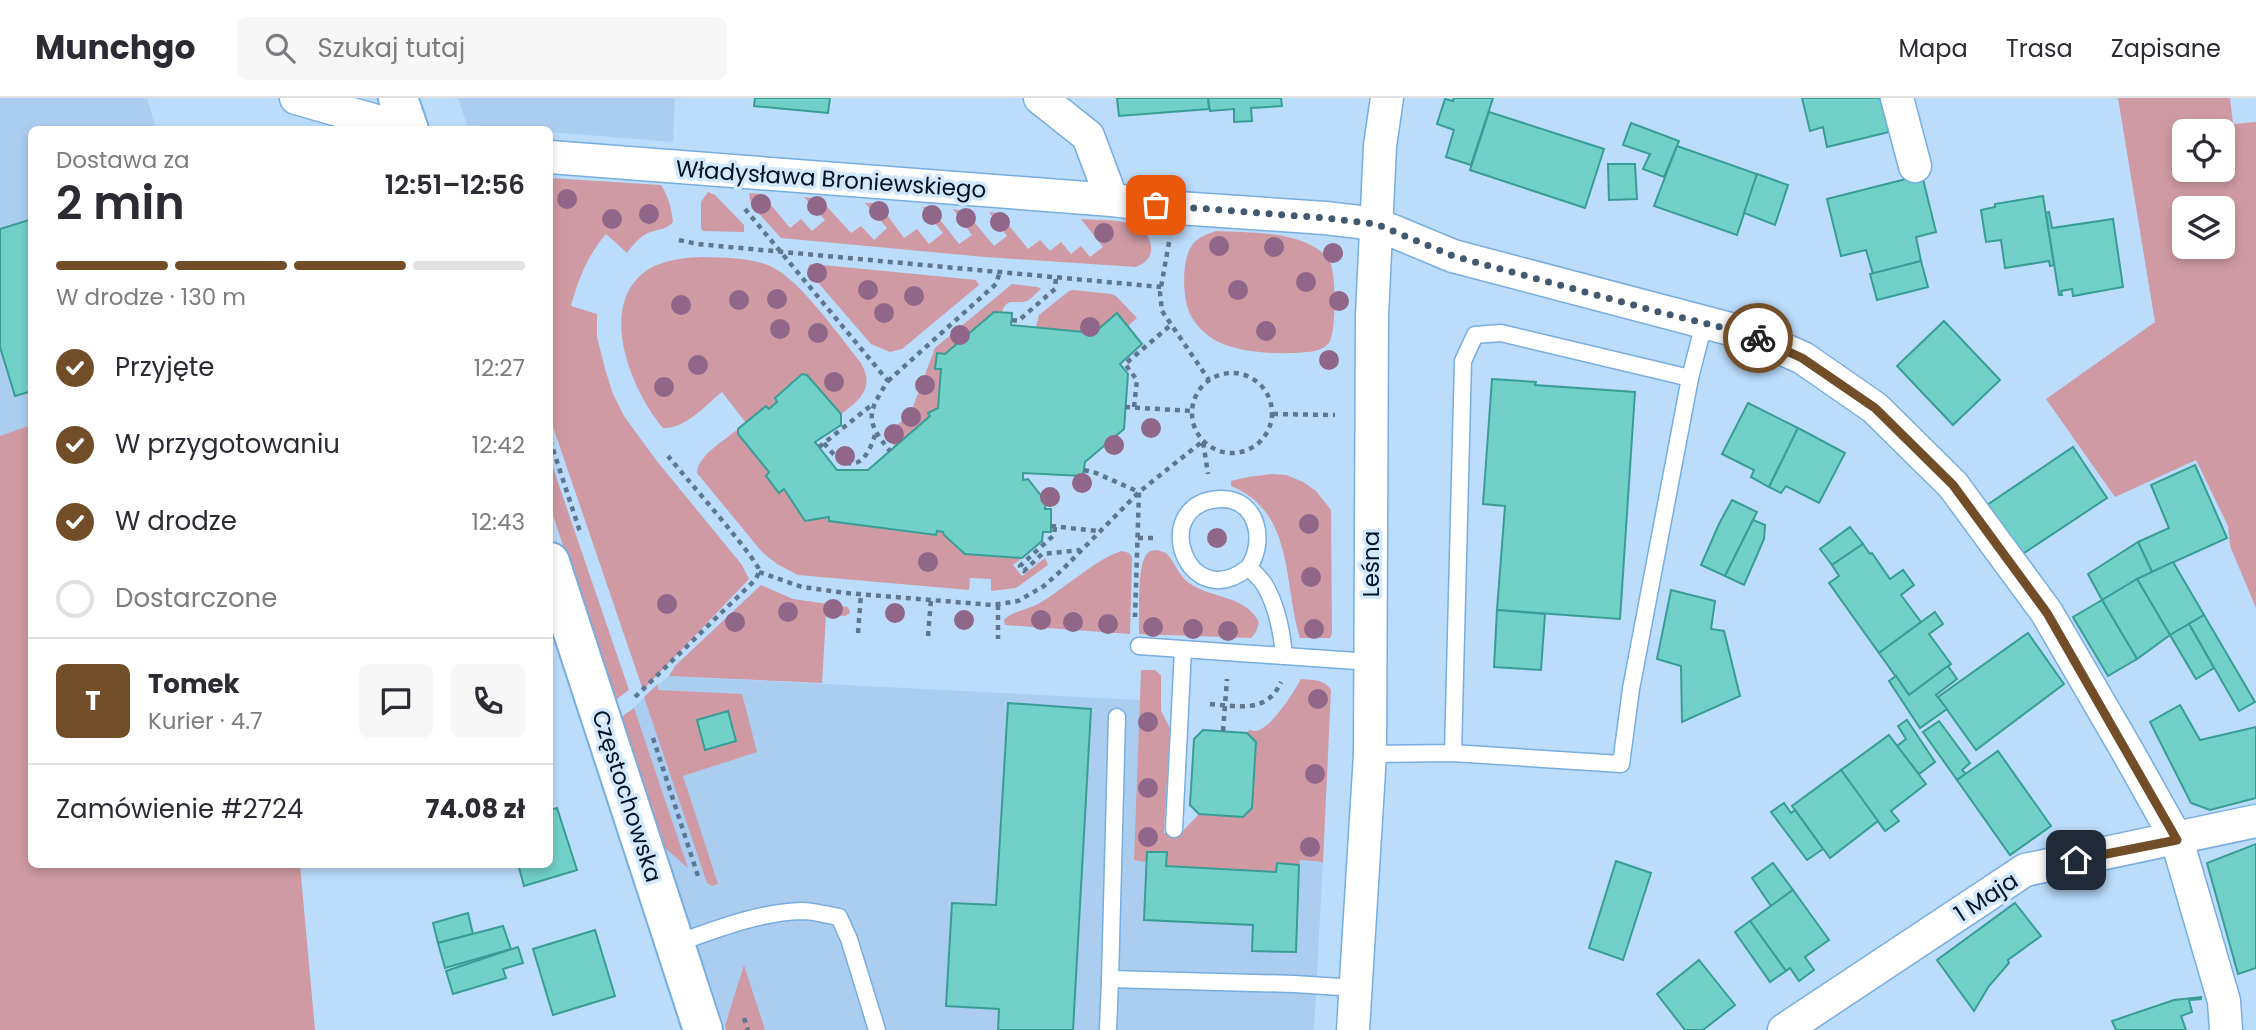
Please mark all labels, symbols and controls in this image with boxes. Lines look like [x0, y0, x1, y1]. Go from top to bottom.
search box [237, 17, 727, 80]
text: Munchgo [35, 24, 195, 71]
icon: search [261, 29, 299, 67]
text: Szukaj tutaj [317, 30, 465, 66]
text: Mapa [1898, 32, 1968, 65]
text: Trasa [2006, 32, 2073, 65]
text: Zapisane [2111, 32, 2221, 65]
map controls [2172, 119, 2235, 259]
button: locate [2172, 119, 2235, 182]
text: Dostawa za [56, 144, 189, 176]
street label: Władysława Broniewskiego [675, 152, 987, 206]
text: 12:51–12:56 [385, 167, 525, 203]
text: 2 min [56, 171, 185, 235]
pin [1126, 175, 1186, 235]
icon: bag [1137, 186, 1175, 224]
button: layers [2172, 196, 2235, 259]
text: W drodze · 130 m [56, 281, 246, 313]
courier [1723, 303, 1793, 373]
icon: bike [1739, 319, 1777, 357]
icon: check [56, 349, 94, 387]
text: Przyjęte [115, 349, 214, 385]
text: 12:27 [474, 352, 525, 384]
icon: check [56, 426, 94, 464]
text: W przygotowaniu [115, 426, 340, 462]
text: 12:42 [472, 429, 525, 461]
icon: check [56, 503, 94, 541]
text: W drodze [115, 503, 237, 539]
text: 12:43 [472, 506, 525, 538]
street label: Leśna [1355, 531, 1387, 597]
text: Dostarczone [115, 580, 277, 616]
button: chat [359, 664, 433, 738]
button: phone [451, 664, 525, 738]
text: Tomek [148, 666, 240, 702]
text: T [85, 683, 101, 719]
text: Kurier · 4.7 [148, 705, 263, 737]
street label: Częstochowska [584, 706, 670, 886]
text: Zamówienie #2724 [56, 791, 303, 827]
text: 74.08 zł [426, 791, 525, 827]
pin [2046, 830, 2106, 890]
icon: home [2057, 841, 2095, 879]
street label: 1 Maja [1948, 864, 2024, 930]

